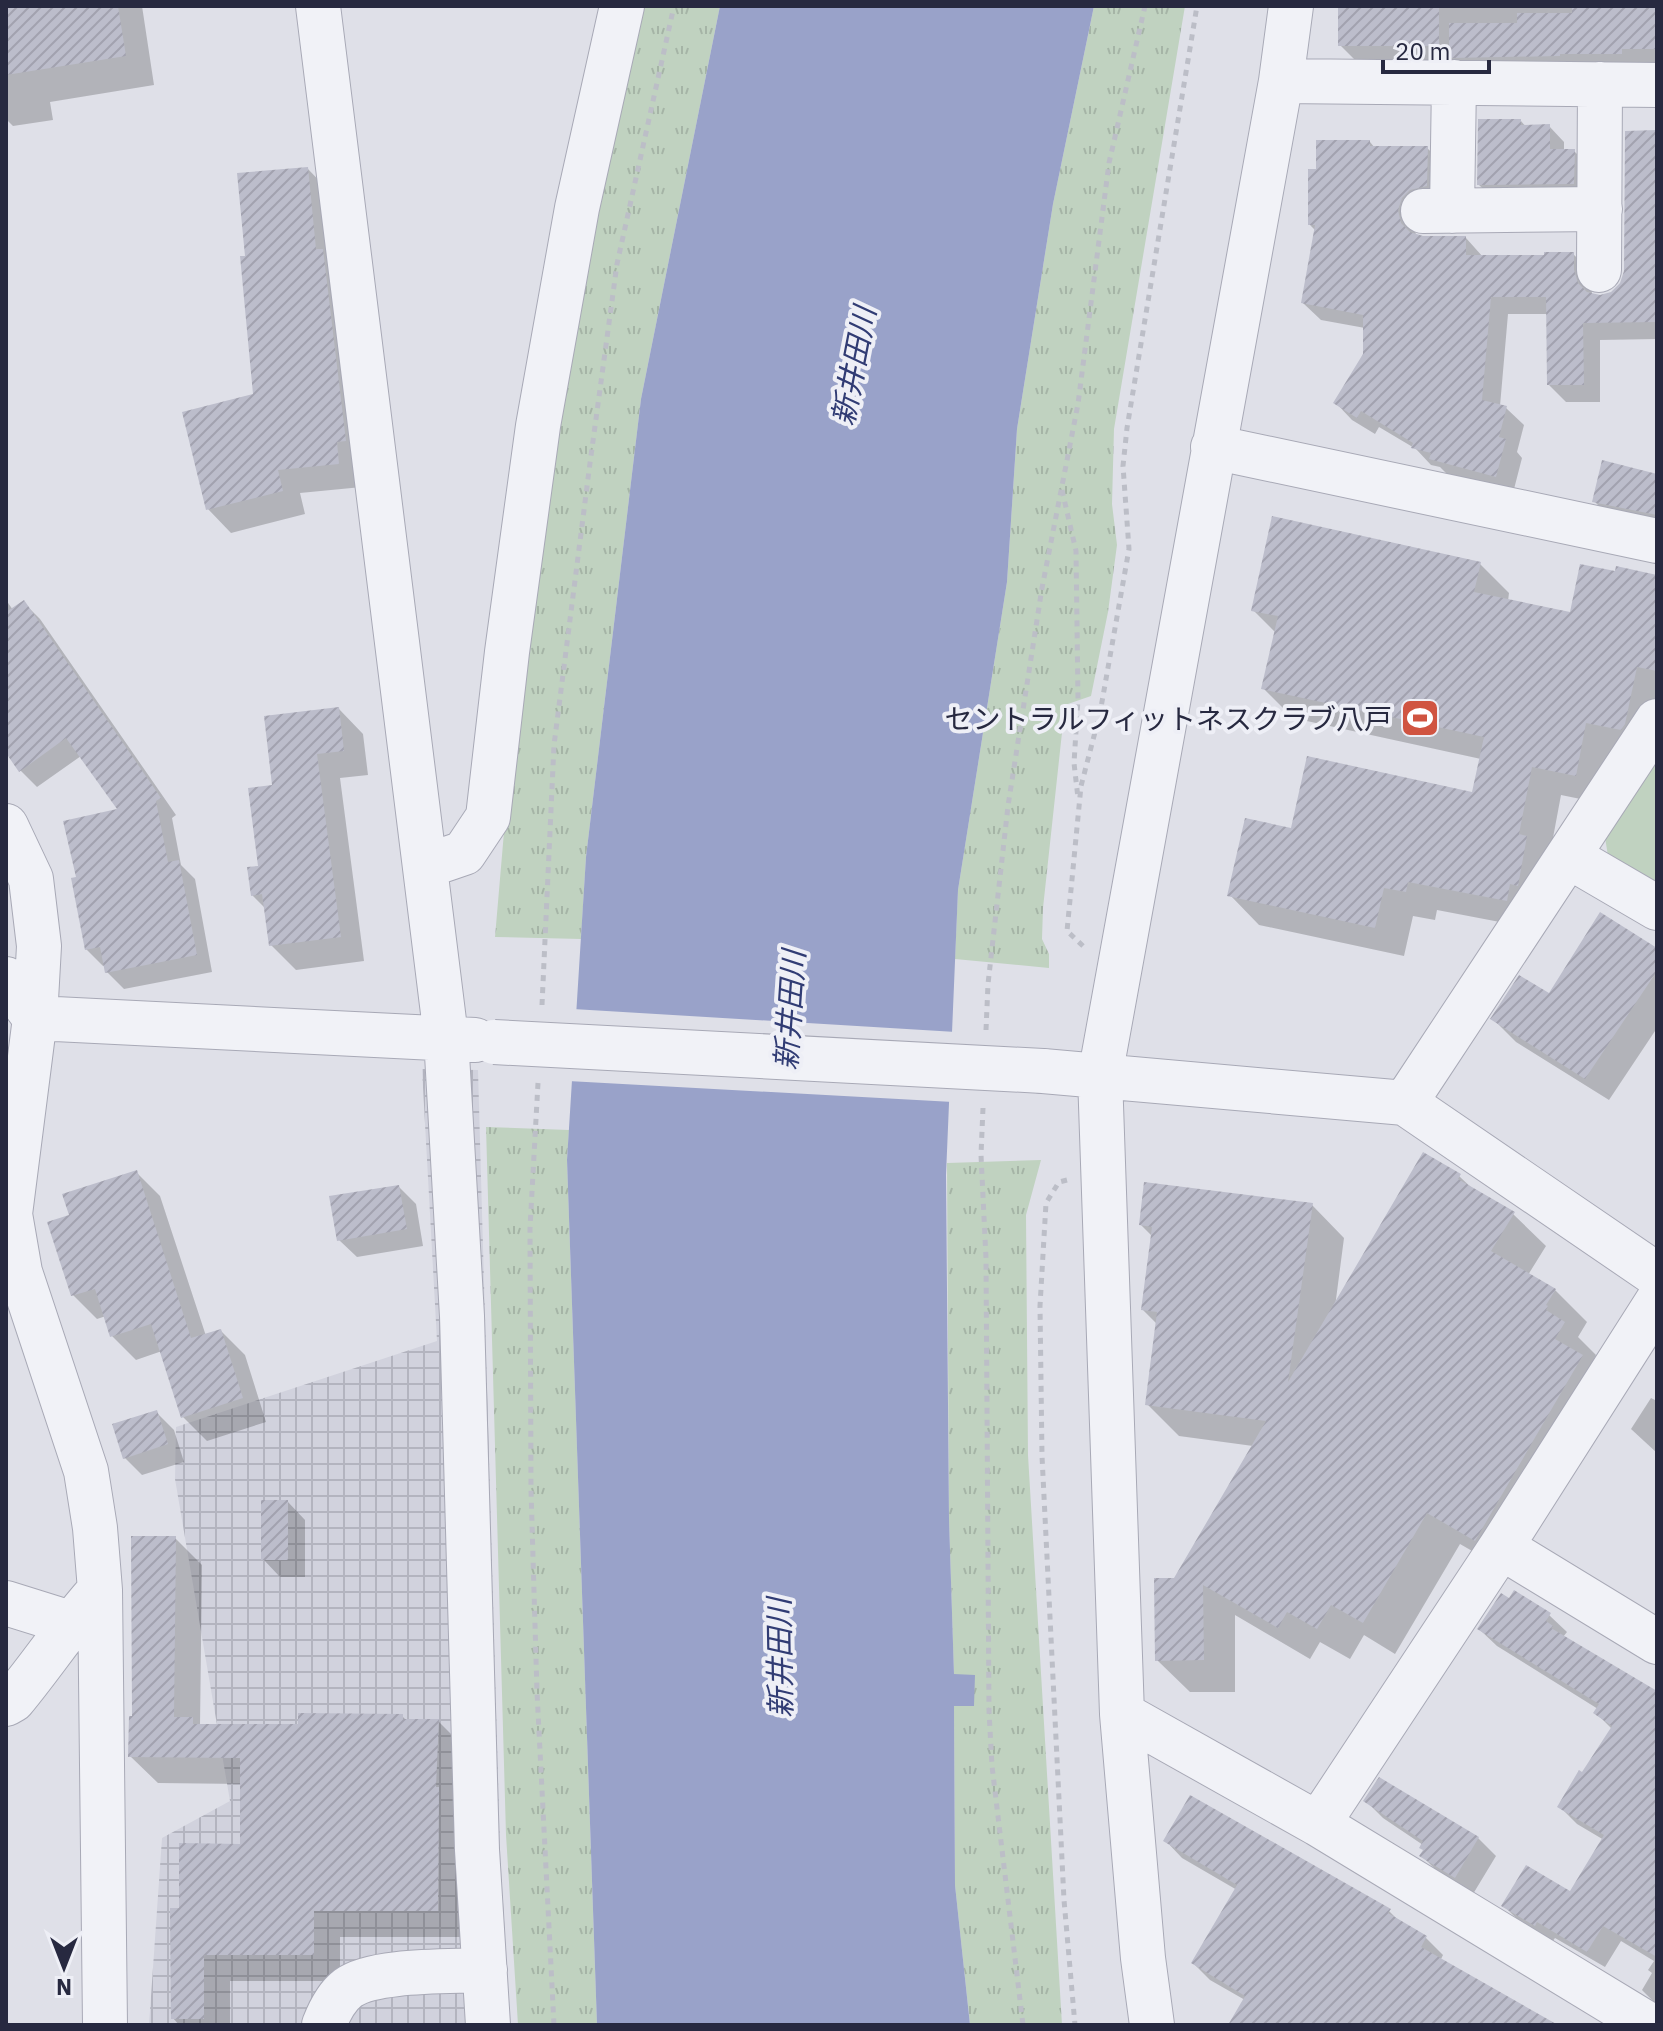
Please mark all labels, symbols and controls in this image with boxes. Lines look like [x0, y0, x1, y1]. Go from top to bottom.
scale bar [1383, 24, 1489, 74]
text: 20 m [1395, 35, 1450, 67]
water label: 新井田川 [822, 300, 884, 429]
sports icon: セントラルフィットネスクラブ八戸 [1399, 697, 1441, 739]
place label: セントラルフィットネスクラブ八戸 [945, 700, 1392, 737]
water label: 新井田川 [765, 946, 813, 1071]
water label: 新井田川 [758, 1595, 800, 1718]
north arrow [24, 1927, 104, 2007]
text: N [56, 1973, 72, 2002]

